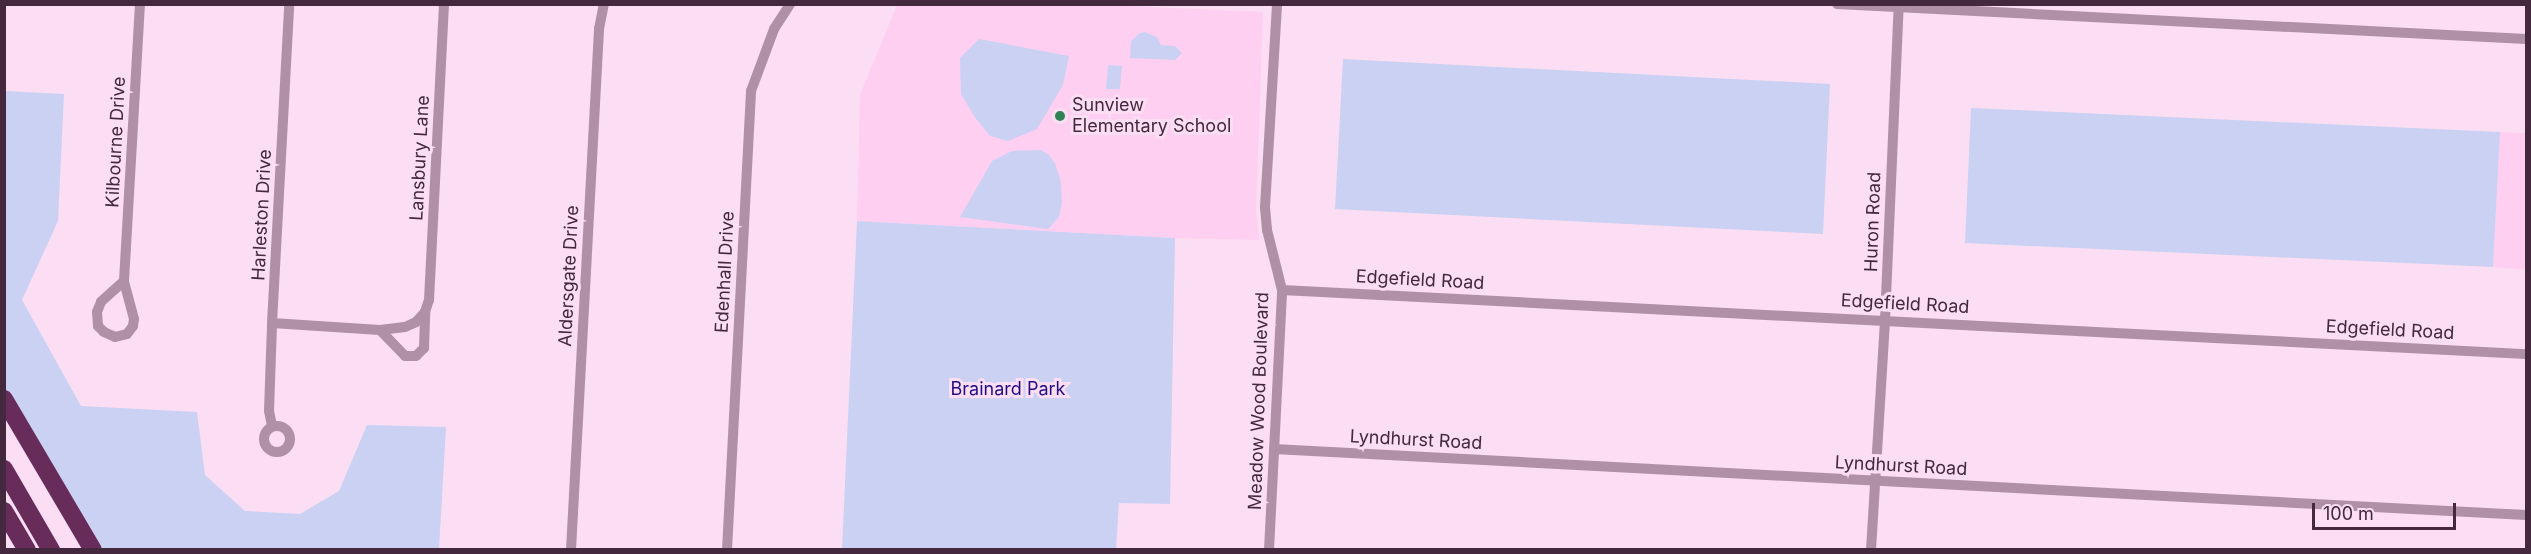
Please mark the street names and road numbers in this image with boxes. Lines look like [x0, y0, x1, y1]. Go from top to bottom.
street label: Kilbourne Drive [102, 76, 130, 208]
street label: Lansbury Lane [406, 95, 434, 221]
street label: Harleston Drive [248, 149, 276, 281]
street label: Huron Road [1860, 171, 1886, 273]
street label: Aldersgate Drive [555, 205, 583, 347]
street label: Edenhall Drive [711, 210, 739, 334]
street label: Edgefield Road [1355, 266, 1485, 294]
street label: Edgefield Road [1840, 290, 1970, 318]
street label: Meadow Wood Boulevard [1244, 292, 1274, 510]
street label: Edgefield Road [2325, 316, 2455, 344]
street label: Lyndhurst Road [1349, 426, 1483, 454]
street label: Lyndhurst Road [1834, 452, 1968, 480]

